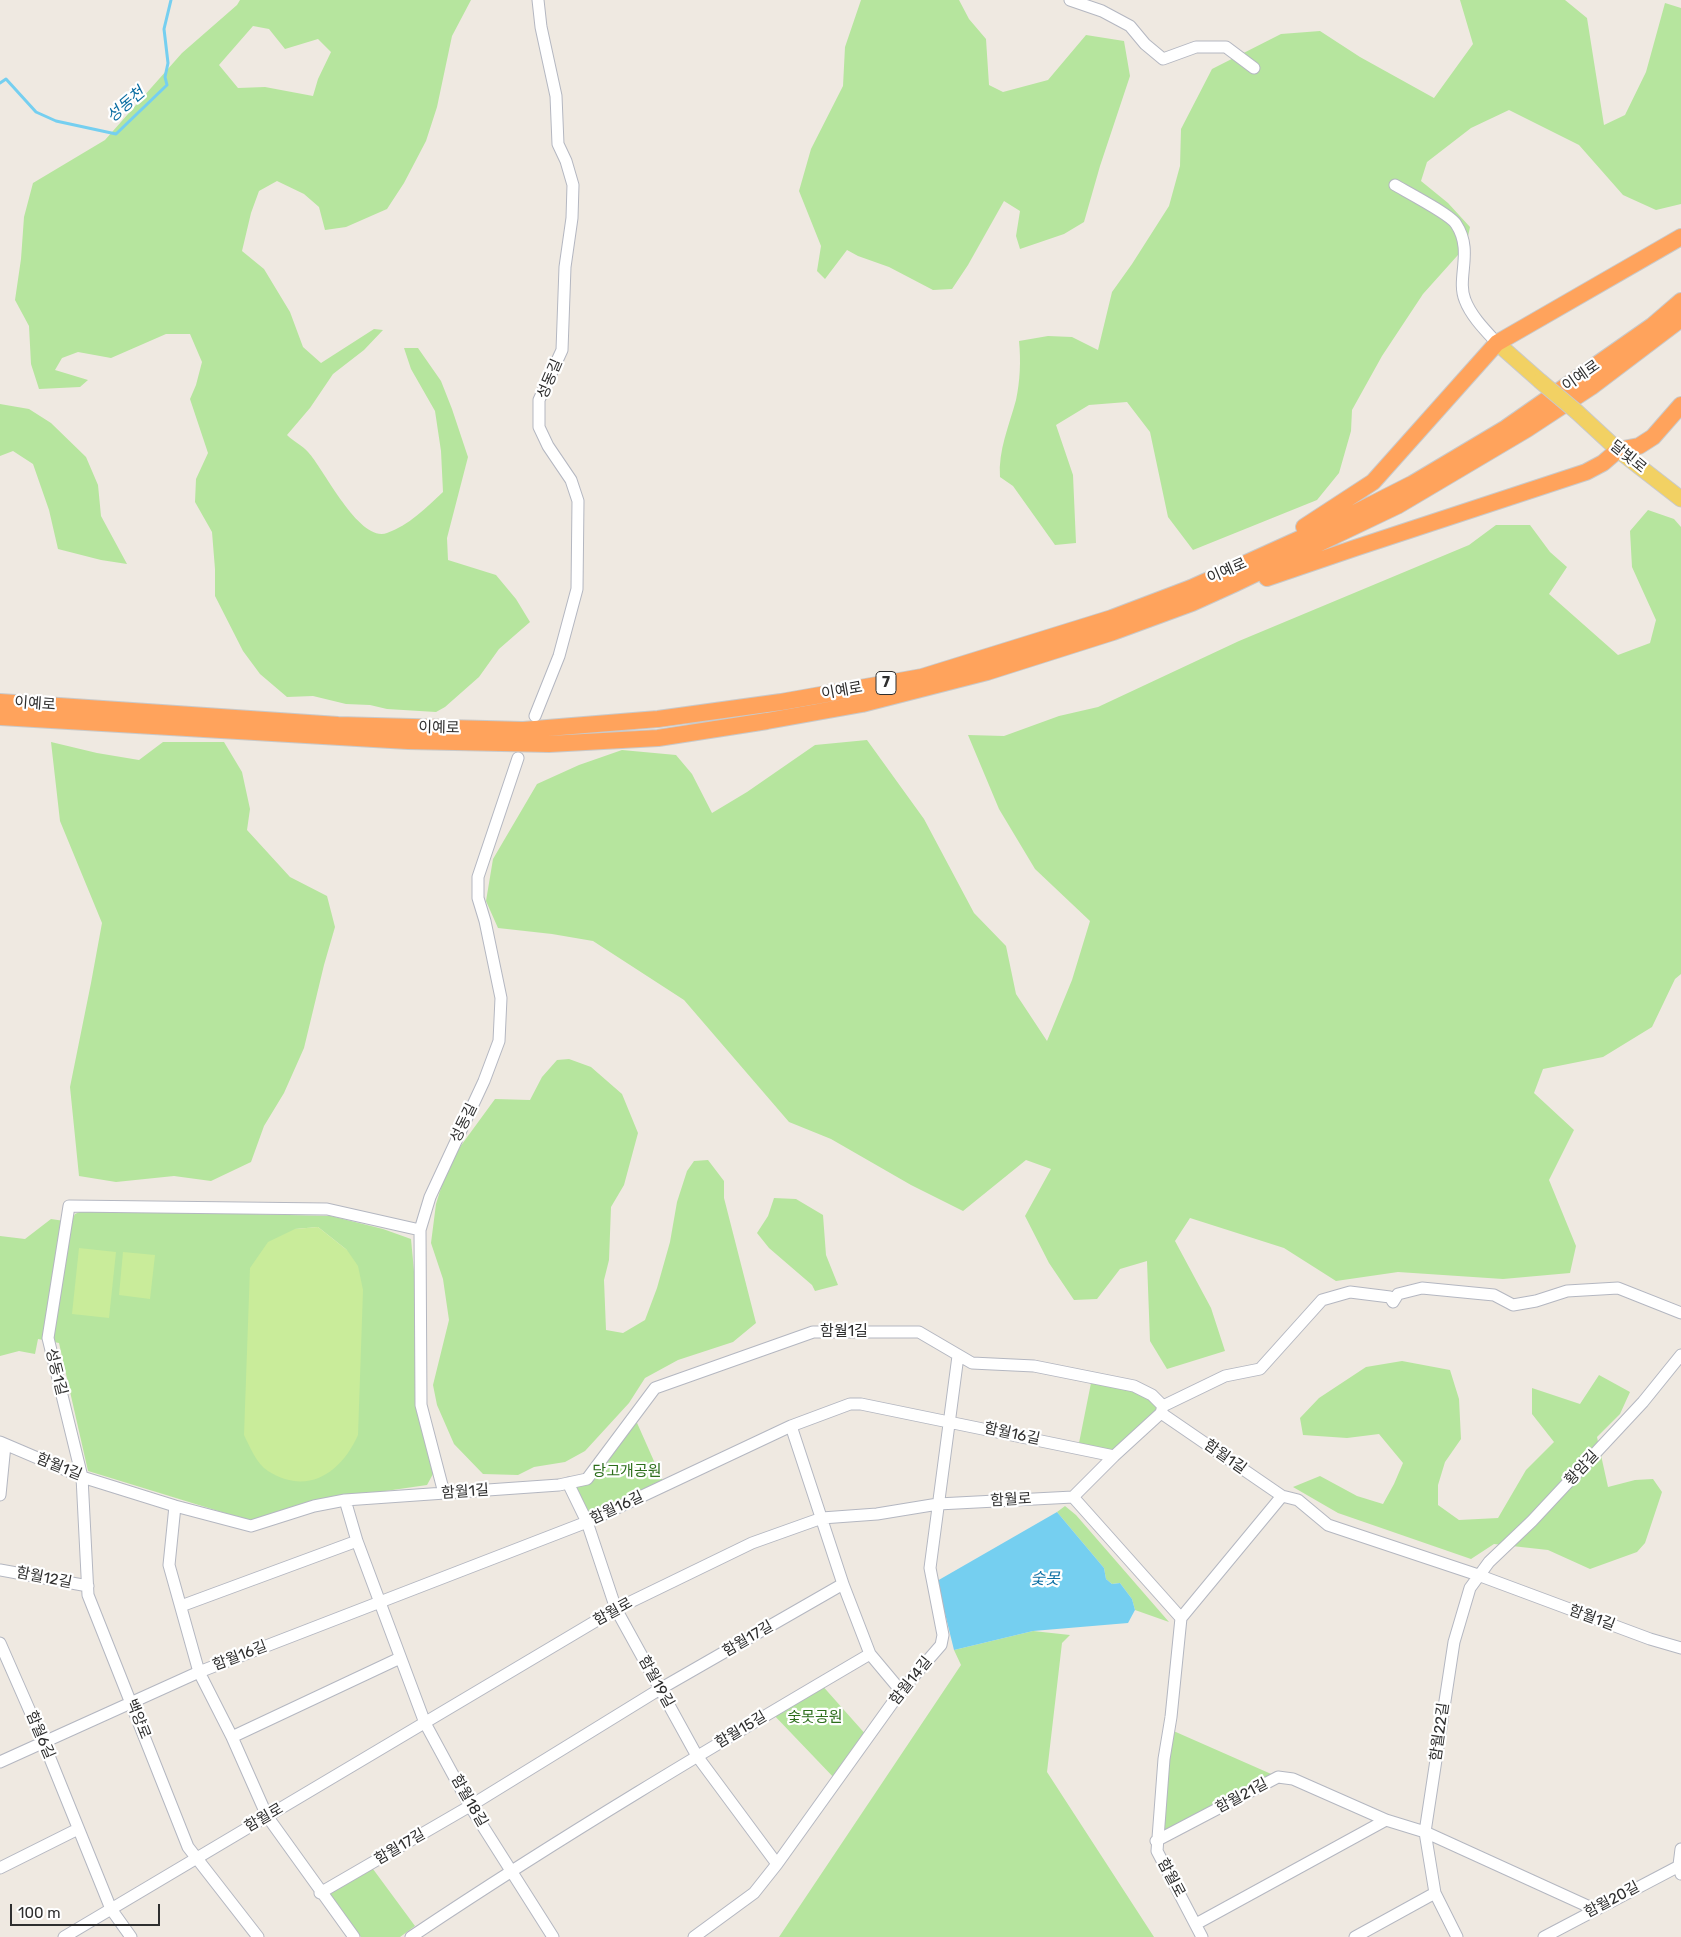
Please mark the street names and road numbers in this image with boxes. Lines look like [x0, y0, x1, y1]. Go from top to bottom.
street label: 성동길 [534, 356, 566, 402]
street label: 이예로 [1559, 357, 1603, 395]
street label: 달빛로 [1606, 437, 1650, 477]
street label: 이예로 [1204, 554, 1250, 588]
road number: 7 [876, 671, 896, 694]
street label: 이예로 [820, 679, 864, 703]
street label: 이예로 [14, 694, 56, 714]
street label: 이예로 [418, 719, 460, 737]
street label: 성동길 [447, 1100, 481, 1146]
street label: 함월1길 [820, 1323, 868, 1341]
street label: 성동1길 [41, 1347, 71, 1397]
street label: 함월16길 [982, 1419, 1042, 1449]
street label: 함월1길 [1200, 1436, 1250, 1478]
street label: 황암길 [1561, 1447, 1603, 1489]
street label: 함월1길 [33, 1450, 85, 1484]
street label: 함월1길 [441, 1481, 489, 1503]
street label: 함월16길 [587, 1488, 647, 1528]
street label: 함월로 [990, 1490, 1032, 1510]
street label: 함월12길 [14, 1564, 74, 1592]
street label: 함월로 [591, 1594, 635, 1630]
street label: 함월1길 [1566, 1601, 1618, 1635]
street label: 함월17길 [719, 1617, 777, 1661]
street label: 함월16길 [210, 1637, 270, 1675]
street label: 함월19길 [634, 1653, 678, 1711]
street label: 함월14길 [886, 1653, 936, 1709]
street label: 백양로 [122, 1696, 154, 1742]
street label: 함월22길 [1427, 1702, 1453, 1762]
street label: 함월6길 [22, 1708, 58, 1762]
street label: 함월15길 [712, 1708, 770, 1752]
street label: 함월18길 [447, 1772, 491, 1830]
street label: 함월21길 [1213, 1775, 1271, 1817]
street label: 함월로 [242, 1800, 286, 1836]
street label: 함월17길 [371, 1825, 429, 1869]
street label: 함월로 [1153, 1855, 1189, 1901]
street label: 함월20길 [1581, 1878, 1643, 1922]

